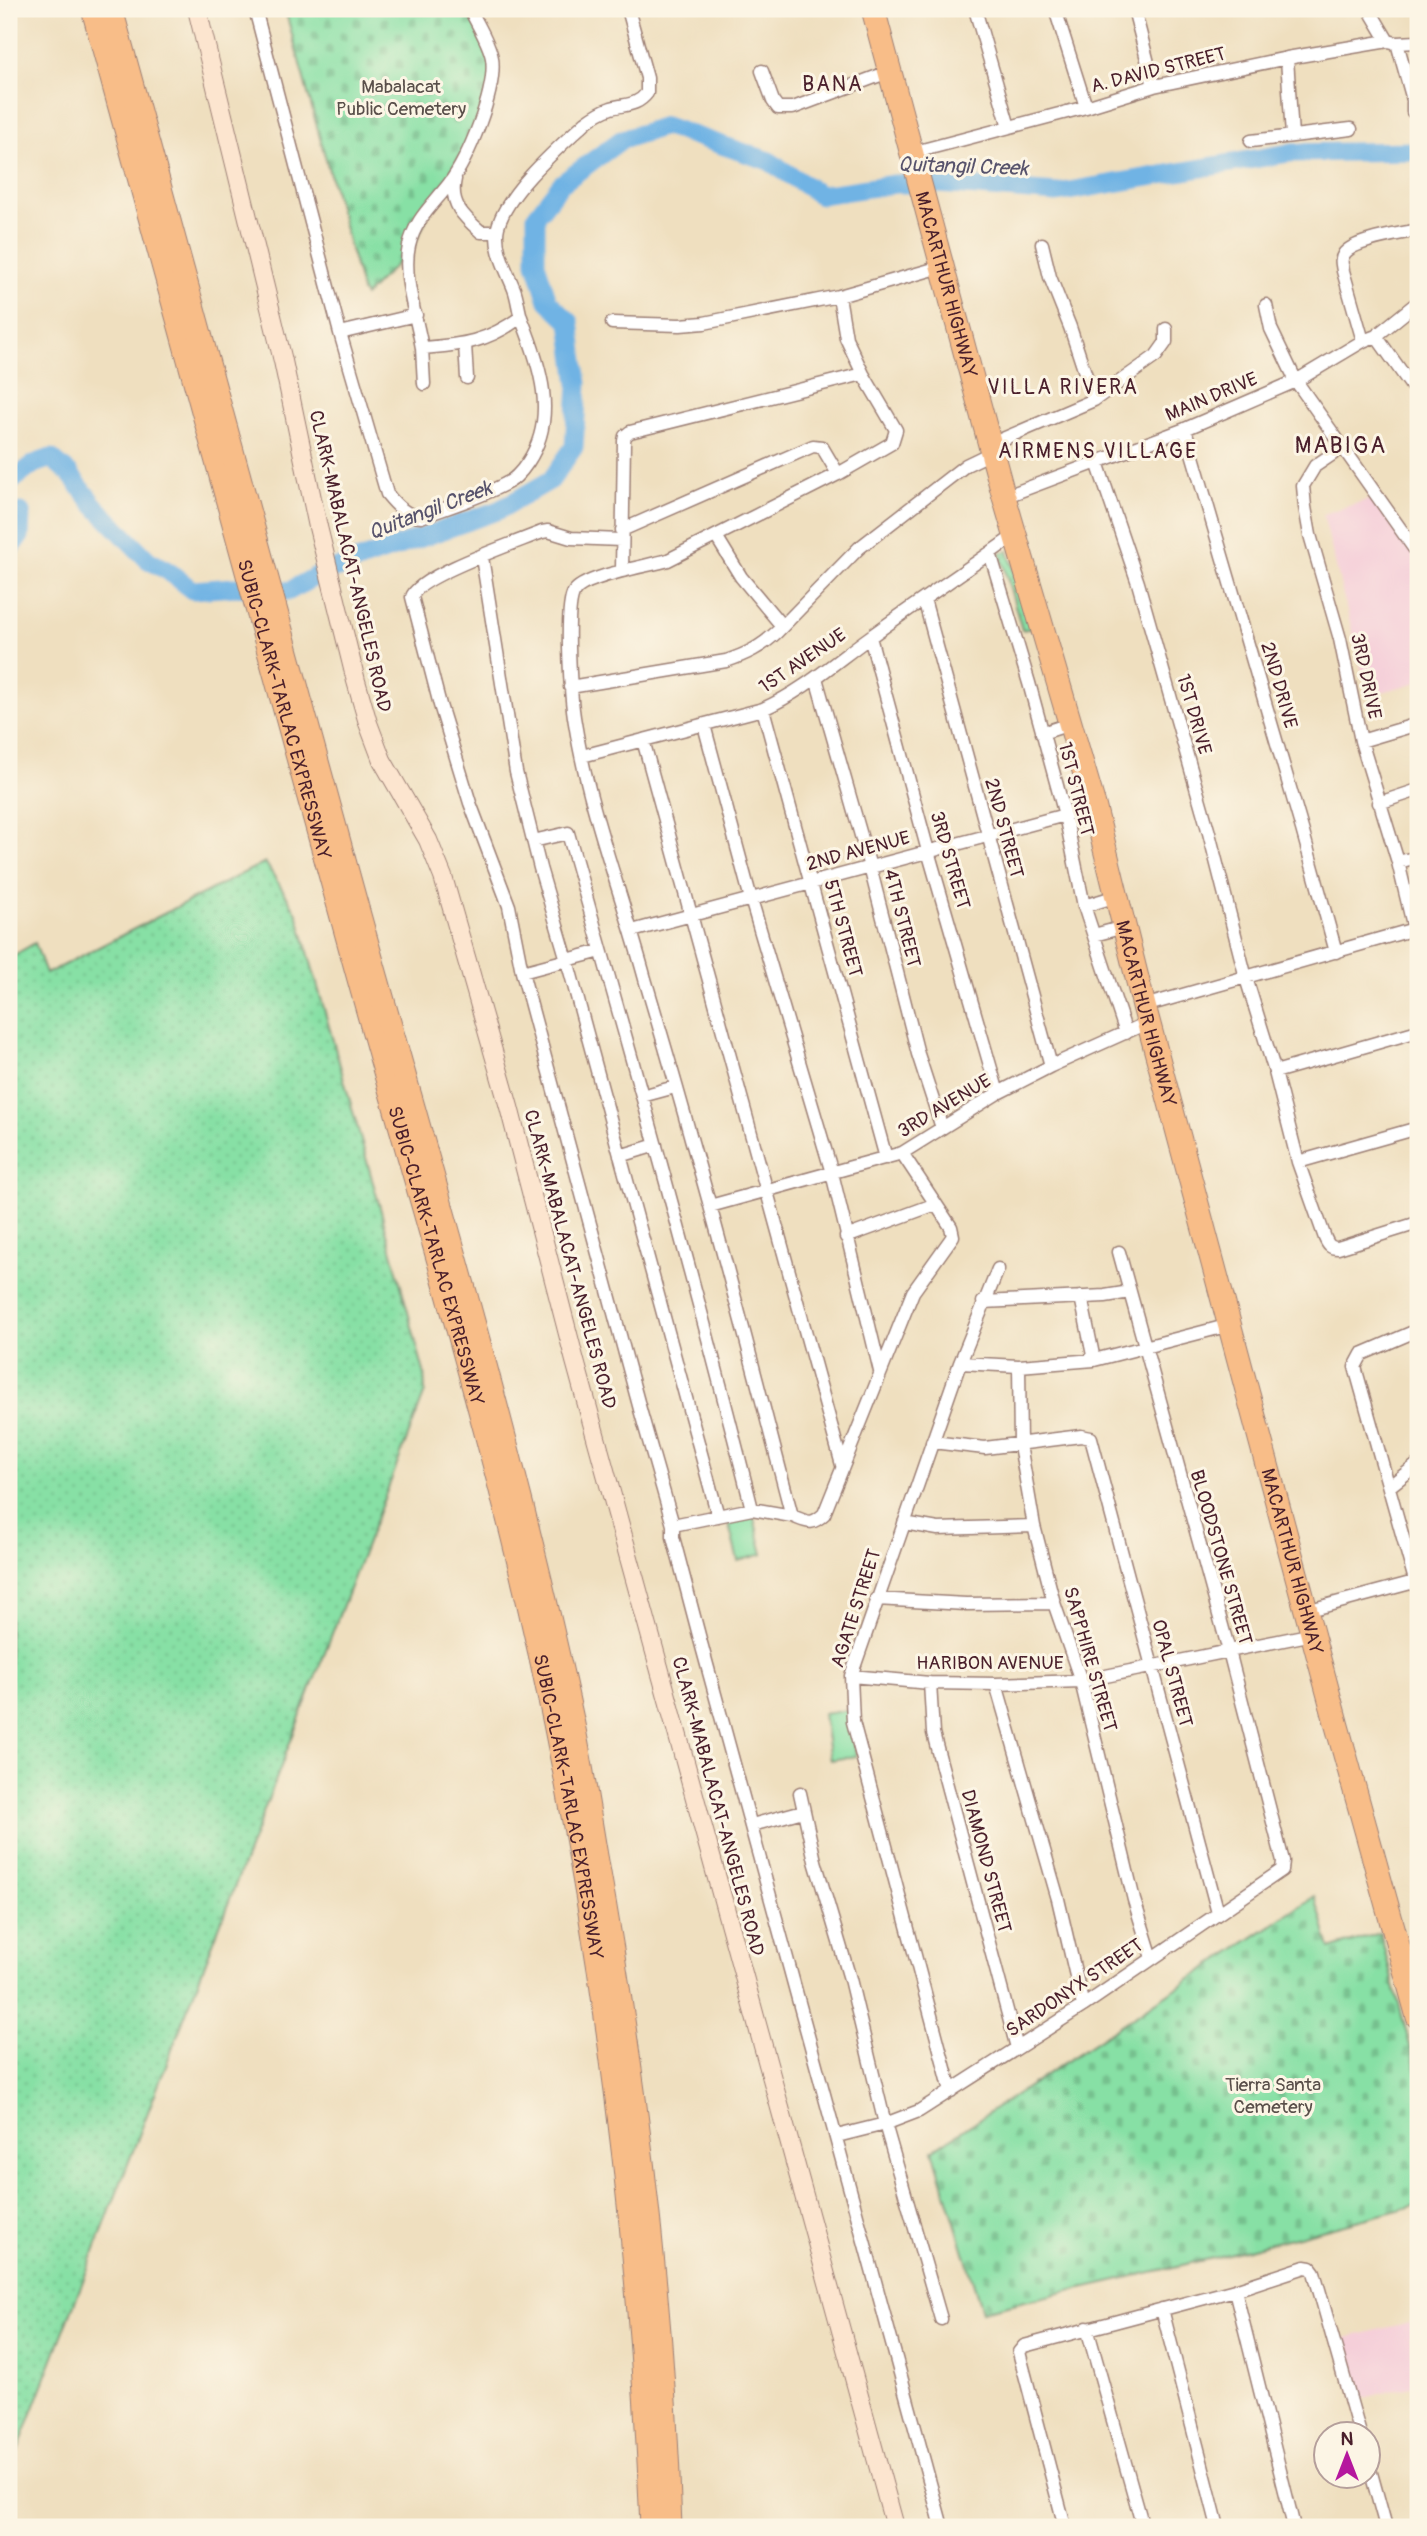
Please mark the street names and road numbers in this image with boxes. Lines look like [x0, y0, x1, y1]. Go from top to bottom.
street label: A. DAVID STREET [1088, 42, 1228, 98]
street label: MACARTHUR HIGHWAY [910, 189, 982, 380]
street label: MAIN DRIVE [1162, 367, 1261, 427]
street label: CLARK-MABALACAT-ANGELES ROAD [304, 408, 396, 714]
street label: SUBIC-CLARK-TARLAC EXPRESSWAY [232, 557, 336, 862]
street label: 1ST AVENUE [754, 623, 851, 699]
street label: 3RD DRIVE [1345, 631, 1387, 721]
street label: 2ND DRIVE [1255, 639, 1303, 731]
street label: 1ST DRIVE [1171, 671, 1217, 757]
street label: 1ST STREET [1053, 740, 1099, 839]
street label: 2ND STREET [979, 776, 1029, 881]
street label: 3RD STREET [925, 809, 975, 912]
street label: 2ND AVENUE [804, 826, 913, 876]
street label: 4TH STREET [878, 867, 926, 970]
street label: 5TH STREET [819, 877, 868, 980]
street label: MACARTHUR HIGHWAY [1110, 918, 1181, 1109]
street label: 3RD AVENUE [894, 1069, 996, 1143]
street label: SUBIC-CLARK-TARLAC EXPRESSWAY [382, 1103, 489, 1408]
street label: CLARK-MABALACAT-ANGELES ROAD [518, 1107, 622, 1412]
street label: MACARTHUR HIGHWAY [1255, 1466, 1328, 1657]
street label: BLOODSTONE STREET [1185, 1467, 1258, 1648]
street label: AGATE STREET [826, 1546, 886, 1671]
street label: SAPPHIRE STREET [1058, 1584, 1122, 1735]
street label: OPAL STREET [1146, 1617, 1198, 1730]
street label: HARIBON AVENUE [916, 1651, 1064, 1675]
street label: SUBIC-CLARK-TARLAC EXPRESSWAY [528, 1652, 608, 1961]
street label: CLARK-MABALACAT-ANGELES ROAD [666, 1654, 770, 1959]
street label: DIAMOND STREET [955, 1787, 1017, 1935]
street label: SARDONYX STREET [1001, 1933, 1148, 2043]

